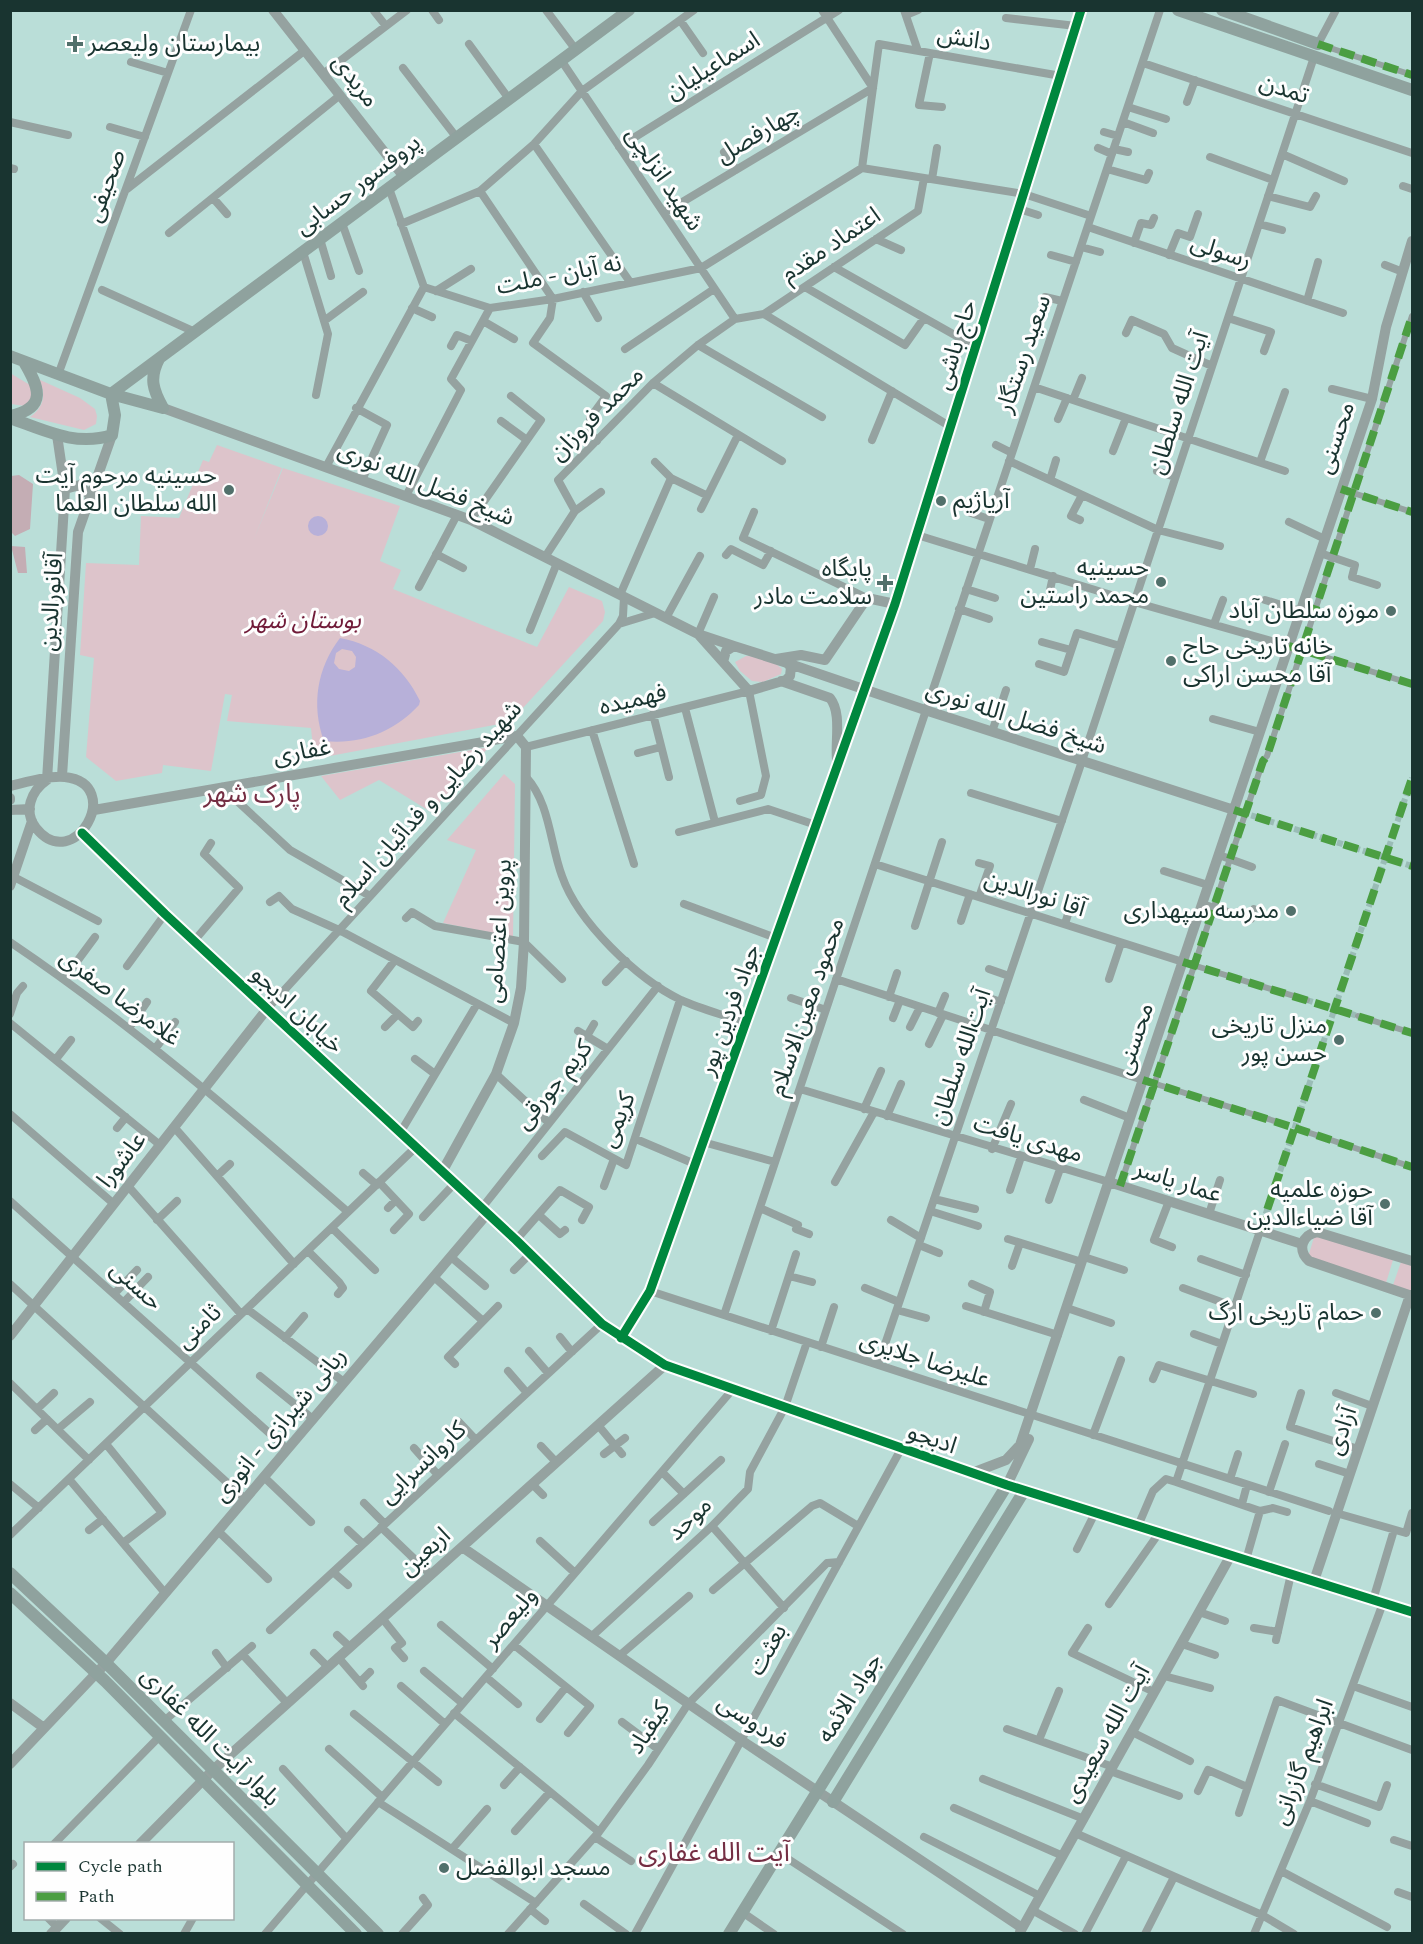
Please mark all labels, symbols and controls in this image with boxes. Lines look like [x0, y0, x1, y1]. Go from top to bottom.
street label: دانش [934, 17, 994, 61]
street label: اسماعیلیان [659, 23, 767, 109]
place label: بیمارستان ولیعصر [87, 26, 260, 62]
marker: بیمارستان ولیعصر [66, 35, 84, 53]
street label: مریدی [322, 46, 388, 116]
street label: تمدن [1255, 64, 1313, 114]
street label: چهارفصل [709, 95, 807, 173]
street label: شهید انزلچی [616, 120, 712, 238]
street label: پروفسور حسابی [287, 125, 429, 245]
street label: صحیفی [76, 144, 136, 228]
street label: اعتماد مقدم [774, 198, 888, 292]
street label: رسولی [1186, 225, 1256, 279]
street label: نه آبان - ملت [493, 245, 625, 305]
street label: سعید رستگار [987, 290, 1061, 419]
street label: حاج باشی [925, 296, 987, 394]
street label: آیت الله سلطان [1139, 326, 1219, 479]
street label: محمد فروزان [541, 358, 653, 470]
street label: محسنی [1307, 397, 1365, 479]
street label: شیخ فضل الله نوری [332, 432, 520, 536]
place label: حسینیه مرحوم آیت الله سلطان العلما [35, 458, 217, 522]
marker: حسینیه مرحوم آیت الله سلطان العلما [222, 483, 236, 497]
place label: آریاژیم [953, 483, 1011, 519]
marker: آریاژیم [934, 494, 948, 508]
street label: آقانورالدین [31, 550, 73, 653]
place label: حسینیه محمد راستین [1020, 550, 1149, 614]
place label: پایگاه سلامت مادر [753, 551, 872, 615]
marker: پایگاه سلامت مادر [876, 574, 894, 592]
marker: حسینیه محمد راستین [1154, 575, 1168, 589]
place label: موزه سلطان آباد [1228, 593, 1379, 629]
park label: بوستان شهر [243, 603, 361, 639]
marker: موزه سلطان آباد [1384, 604, 1398, 618]
place label: خانه تاریخی حاج آقا محسن اراکی [1183, 629, 1333, 693]
marker: خانه تاریخی حاج آقا محسن اراکی [1164, 654, 1178, 668]
street label: شیخ فضل الله نوری [921, 672, 1111, 764]
street label: فهمیده [596, 675, 670, 725]
street label: شهید رضایی و فدائیان اسلام [325, 693, 531, 915]
street label: غفاری [270, 729, 334, 775]
district label: پارک شهر [202, 774, 301, 814]
street label: پروین اعتصامی [476, 857, 522, 1005]
street label: آقا نورالدین [980, 861, 1091, 928]
place label: مدرسه سپهداری [1124, 893, 1279, 929]
marker: مدرسه سپهداری [1284, 904, 1298, 918]
street label: محمود معین‌الاسلام [760, 913, 854, 1101]
street label: جواد فردین پور [689, 939, 770, 1082]
street label: غلامرضا صفری [52, 940, 188, 1056]
street label: خیابان ادبجو [242, 957, 352, 1063]
street label: آیت‌الله سلطان [921, 983, 1002, 1130]
street label: محسنی [1106, 998, 1164, 1080]
place label: منزل تاریخی حسن پور [1212, 1008, 1327, 1072]
street label: کریم جورقی [506, 1031, 602, 1138]
marker: منزل تاریخی حسن پور [1332, 1033, 1346, 1047]
street label: کریمی [591, 1086, 646, 1153]
street label: مهدی یافت [969, 1105, 1087, 1173]
street label: عاشورا [88, 1124, 156, 1196]
street label: عمار یاسر [1129, 1151, 1226, 1213]
place label: حوزه علمیه آقا ضیاءالدین [1247, 1172, 1374, 1236]
marker: حوزه علمیه آقا ضیاءالدین [1378, 1197, 1392, 1211]
street label: حسنی [101, 1252, 171, 1320]
place label: حمام تاریخی ارگ [1208, 1295, 1364, 1331]
street label: ثامنی [168, 1296, 230, 1358]
marker: حمام تاریخی ارگ [1369, 1306, 1383, 1320]
street label: علیرضا جلایری [855, 1322, 995, 1398]
street label: ربانی شیرازی - انوری [204, 1340, 356, 1510]
street label: آزادی [1317, 1401, 1367, 1460]
street label: کاروانسرایی [371, 1412, 476, 1513]
street label: ادبجو [902, 1414, 962, 1464]
street label: موحد [659, 1488, 721, 1550]
street label: اربعین [391, 1519, 459, 1585]
street label: ولیعصر [473, 1579, 547, 1657]
street label: بعثت [739, 1618, 797, 1682]
street label: جواد الائمه [808, 1646, 892, 1750]
street label: آیت الله سعیدی [1054, 1657, 1160, 1810]
street label: بلوار آیت الله غفاری [132, 1659, 288, 1815]
street label: فردوسی [710, 1685, 794, 1759]
street label: کیقباد [618, 1693, 680, 1762]
street label: ابراهیم گازرانی [1262, 1694, 1344, 1830]
district label: آیت الله غفاری [638, 1833, 791, 1873]
legend [24, 1842, 234, 1920]
place label: مسجد ابوالفضل [456, 1850, 611, 1886]
text: Cycle path [78, 1853, 163, 1880]
marker: مسجد ابوالفضل [437, 1861, 451, 1875]
text: Path [78, 1883, 115, 1910]

